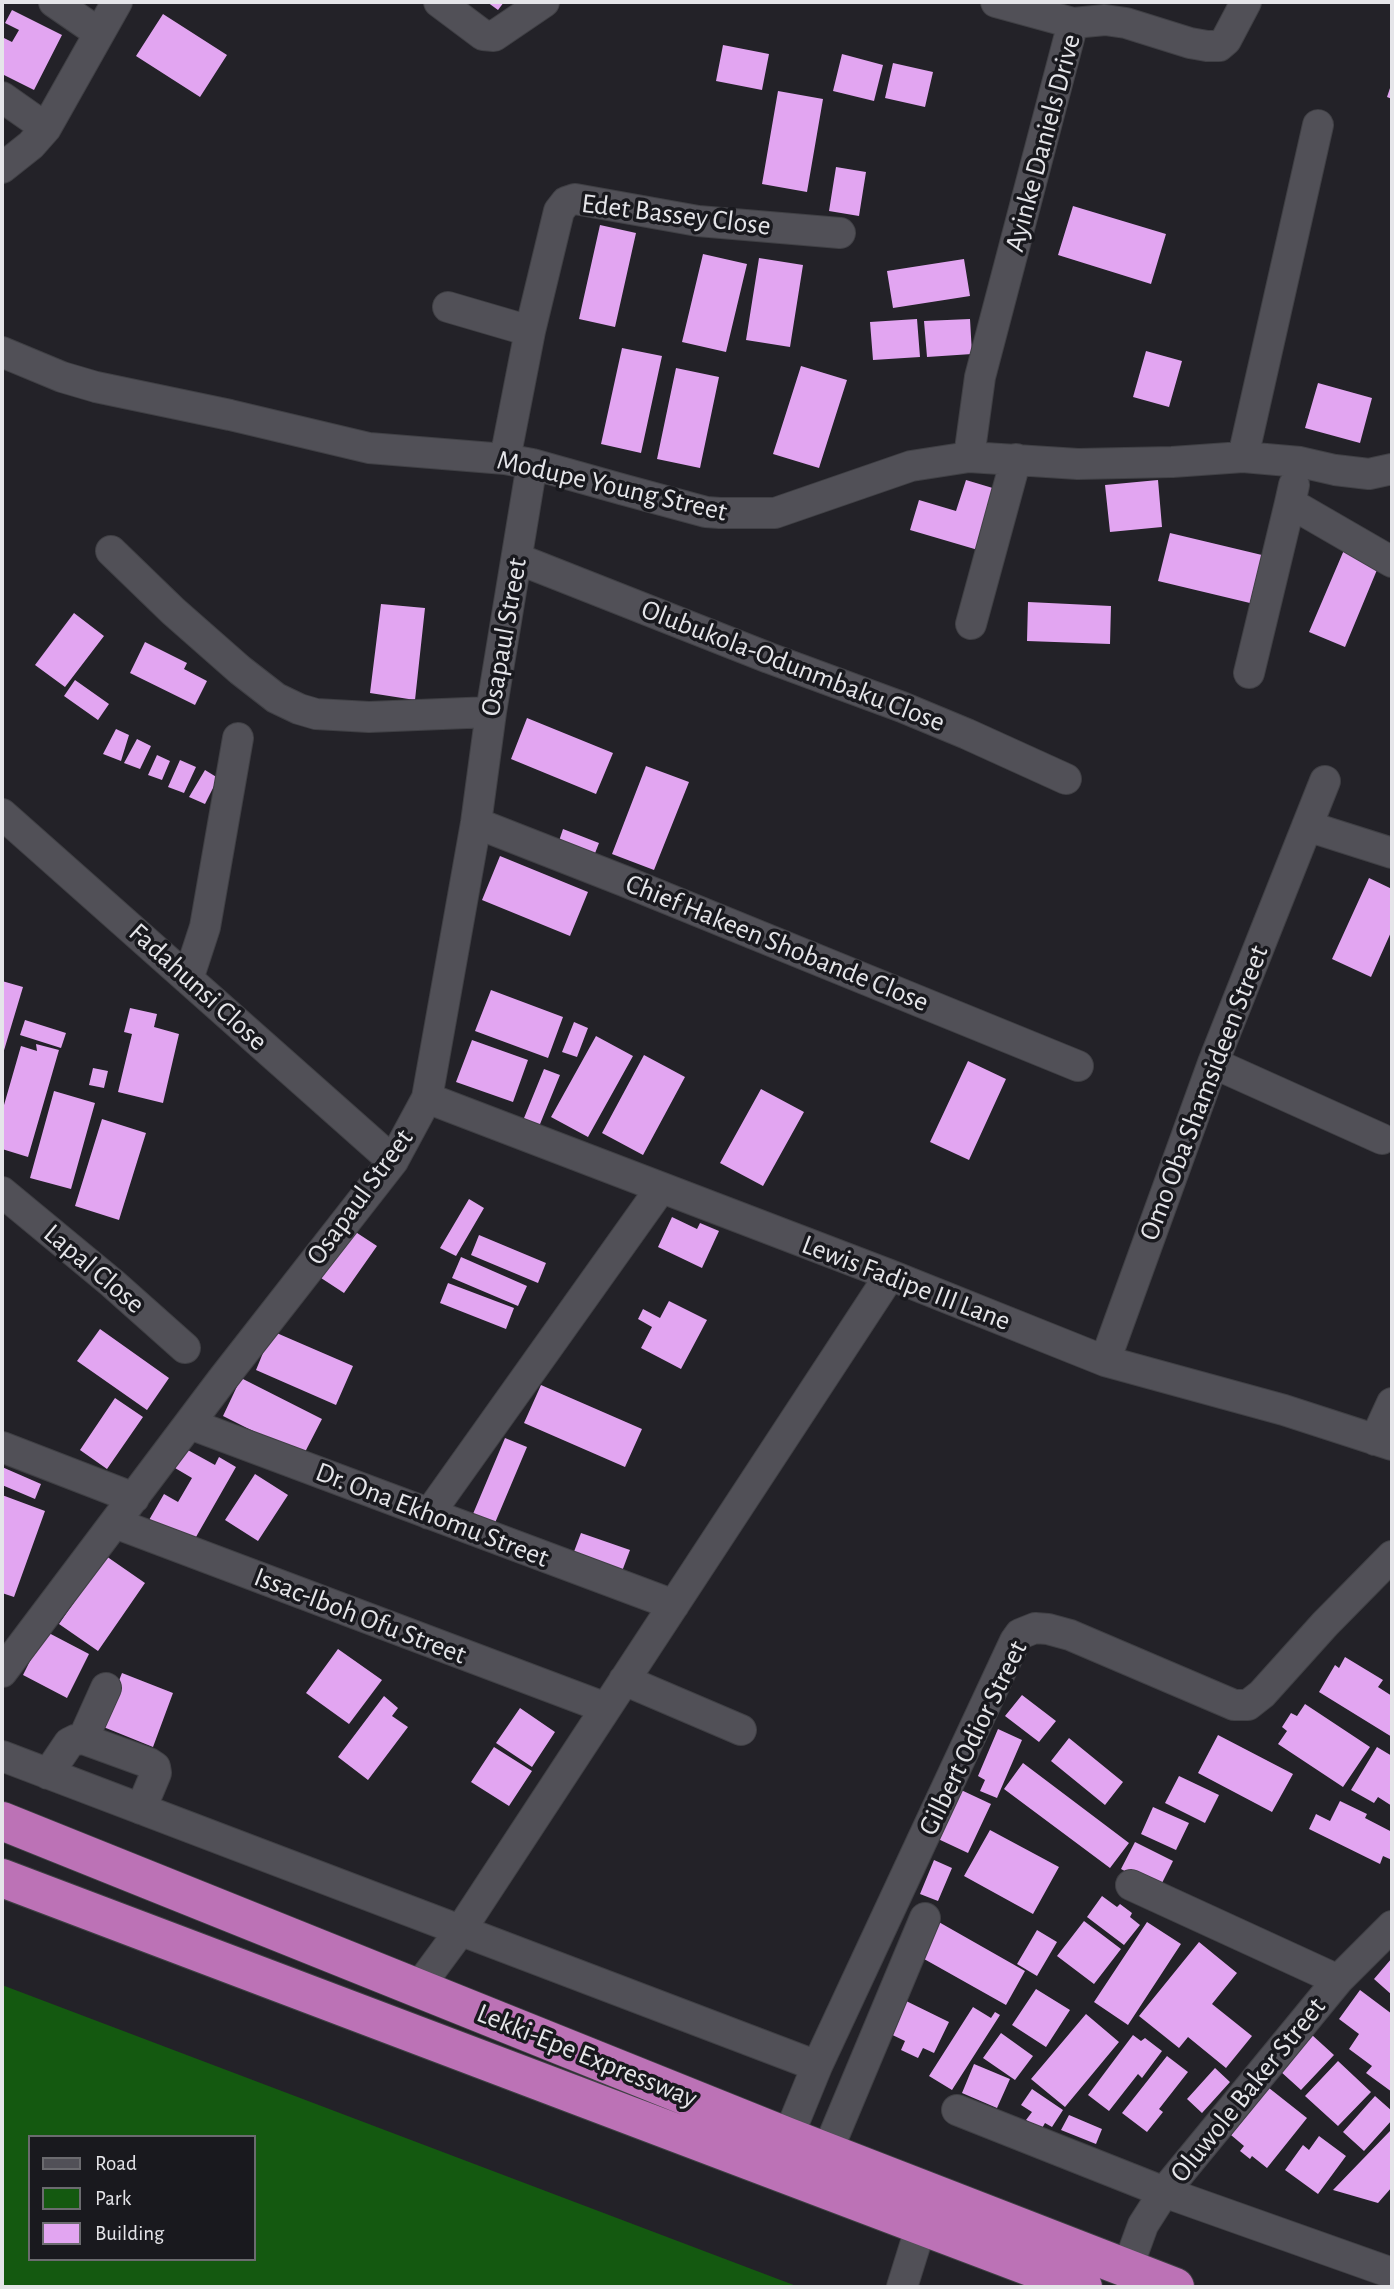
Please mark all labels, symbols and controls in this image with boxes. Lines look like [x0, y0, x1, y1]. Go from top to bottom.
street label: Ayinke Daniels Drive [998, 31, 1088, 255]
street label: Edet Bassey Close [579, 187, 773, 243]
street label: Modupe Young Street [494, 443, 730, 529]
street label: Osapaul Street [474, 555, 534, 719]
street label: Olubukola-Odunmbaku Close [636, 593, 950, 739]
street label: Chief Hakeen Shobande Close [621, 867, 933, 1019]
street label: Fadahunsi Close [122, 916, 274, 1058]
street label: Omo Oba Shamsideen Street [1132, 941, 1276, 1245]
street label: Osapaul Street [299, 1122, 421, 1272]
street label: Lapal Close [37, 1217, 151, 1321]
street label: Lewis Fadipe III Lane [797, 1228, 1015, 1338]
street label: Dr. Ona Ekhomu Street [311, 1455, 553, 1575]
street label: Issac-Iboh Ofu Street [249, 1560, 471, 1672]
street label: Gilbert Odior Street [911, 1635, 1035, 1841]
street label: Oluwole Baker Street [1163, 1991, 1333, 2189]
street label: Lekki-Epe Expressway [472, 1996, 702, 2116]
legend [28, 2135, 256, 2261]
text: Road [95, 2153, 137, 2174]
text: Park [95, 2188, 131, 2209]
text: Building [95, 2223, 164, 2244]

